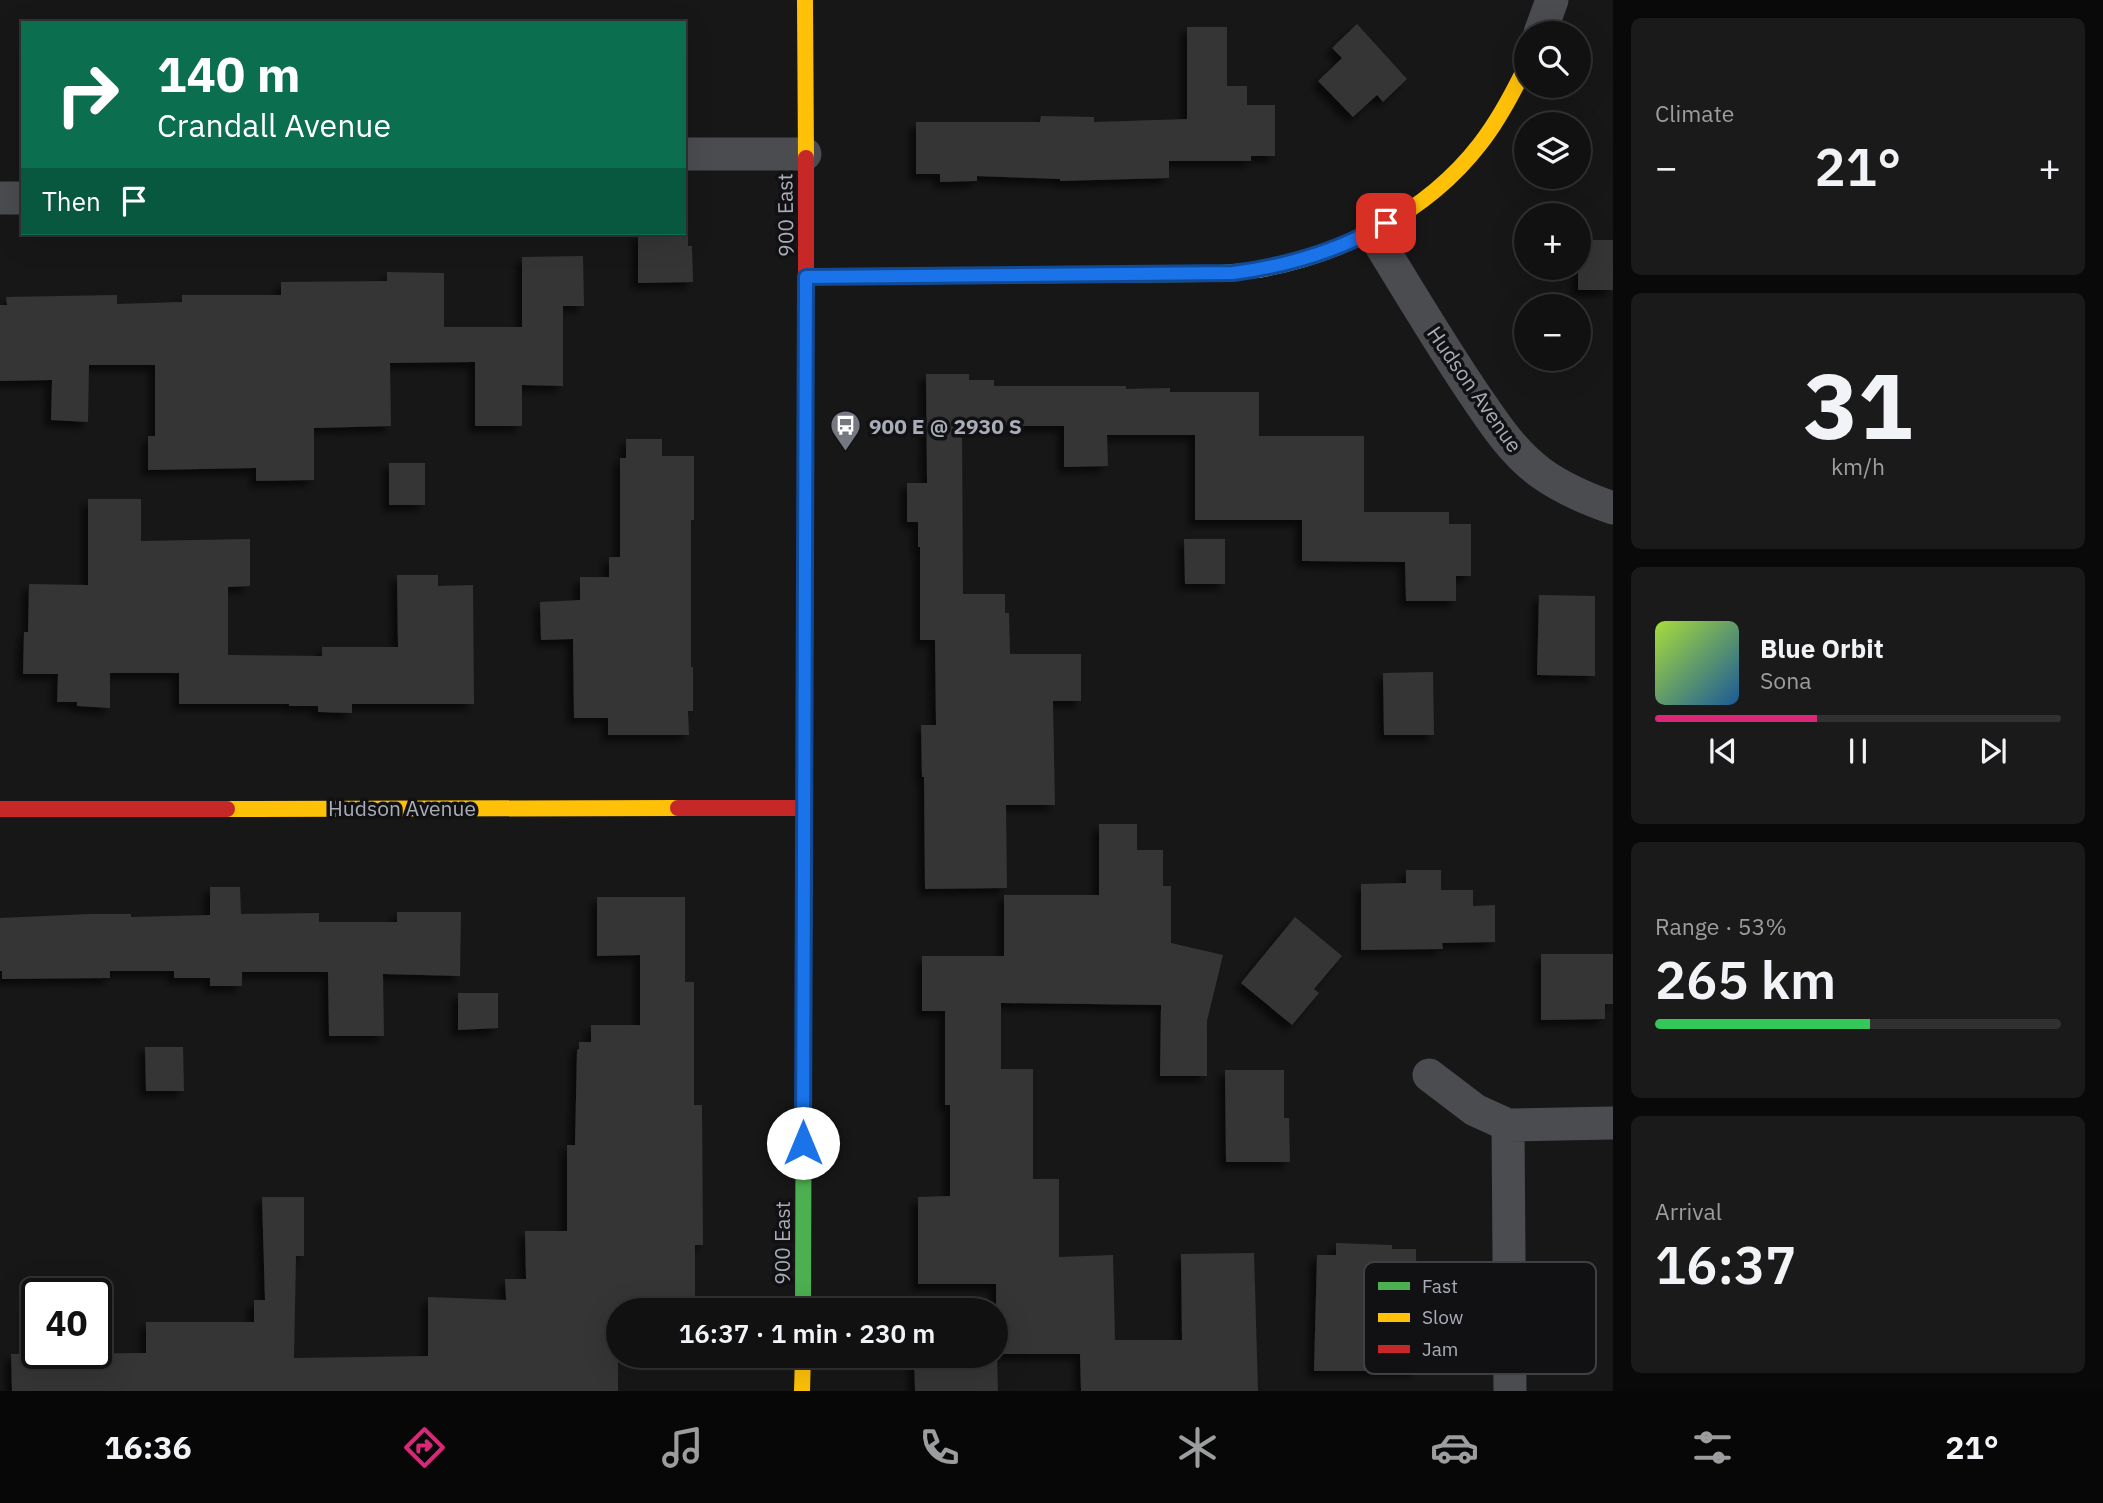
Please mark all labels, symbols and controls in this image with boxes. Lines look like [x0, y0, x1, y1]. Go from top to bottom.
map controls [1514, 21, 1591, 371]
button: search [1514, 21, 1591, 98]
text: 140 m [157, 42, 301, 105]
icon: right [42, 49, 133, 140]
text: Climate [1655, 98, 1734, 128]
text: Crandall Avenue [157, 104, 391, 146]
button: layers [1514, 112, 1591, 189]
text: 21° [1815, 133, 1901, 200]
text: − [1655, 142, 1678, 191]
text: + [2038, 142, 2061, 191]
street label: 900 East [770, 173, 800, 257]
icon: arrive [115, 182, 153, 220]
text: Then [42, 184, 101, 218]
pin [1356, 193, 1416, 253]
button: + [1514, 203, 1591, 280]
icon: arrive [1367, 204, 1405, 242]
button: − [1514, 294, 1591, 371]
street label: Hudson Avenue [1421, 320, 1529, 458]
text: 31 [1803, 346, 1913, 464]
bus stop icon: 900 E @ 2930 S [829, 409, 863, 453]
place label: 900 E @ 2930 S [869, 412, 1022, 440]
text: km/h [1831, 451, 1885, 481]
text: Blue Orbit [1760, 631, 1884, 665]
text: Sona [1760, 665, 1812, 695]
icon: previous [1704, 732, 1742, 770]
icon: pause [1839, 732, 1877, 770]
icon: next [1974, 732, 2012, 770]
street label: Hudson Avenue [328, 794, 476, 822]
text: Range · 53% [1655, 911, 1787, 941]
text: 265 km [1655, 946, 1836, 1013]
position arrow [766, 1106, 840, 1180]
text: Arrival [1655, 1196, 1722, 1226]
street label: 900 East [768, 1201, 796, 1285]
text: 16:37 [1655, 1231, 1796, 1298]
legend [1364, 1262, 1596, 1374]
text: Fast [1422, 1274, 1458, 1298]
speed limit sign: 40 [21, 1278, 112, 1369]
text: Slow [1422, 1305, 1463, 1329]
text: 16:37 · 1 min · 230 m [679, 1316, 935, 1350]
text: Jam [1422, 1337, 1458, 1361]
icon: directions [400, 1423, 449, 1472]
icon: music [658, 1423, 707, 1472]
icon: phone [915, 1423, 964, 1472]
icon: climate [1173, 1423, 1222, 1472]
icon: car [1430, 1423, 1479, 1472]
icon: filters [1688, 1423, 1737, 1472]
text: 16:36 [104, 1426, 192, 1468]
text: 21° [1945, 1426, 1999, 1468]

